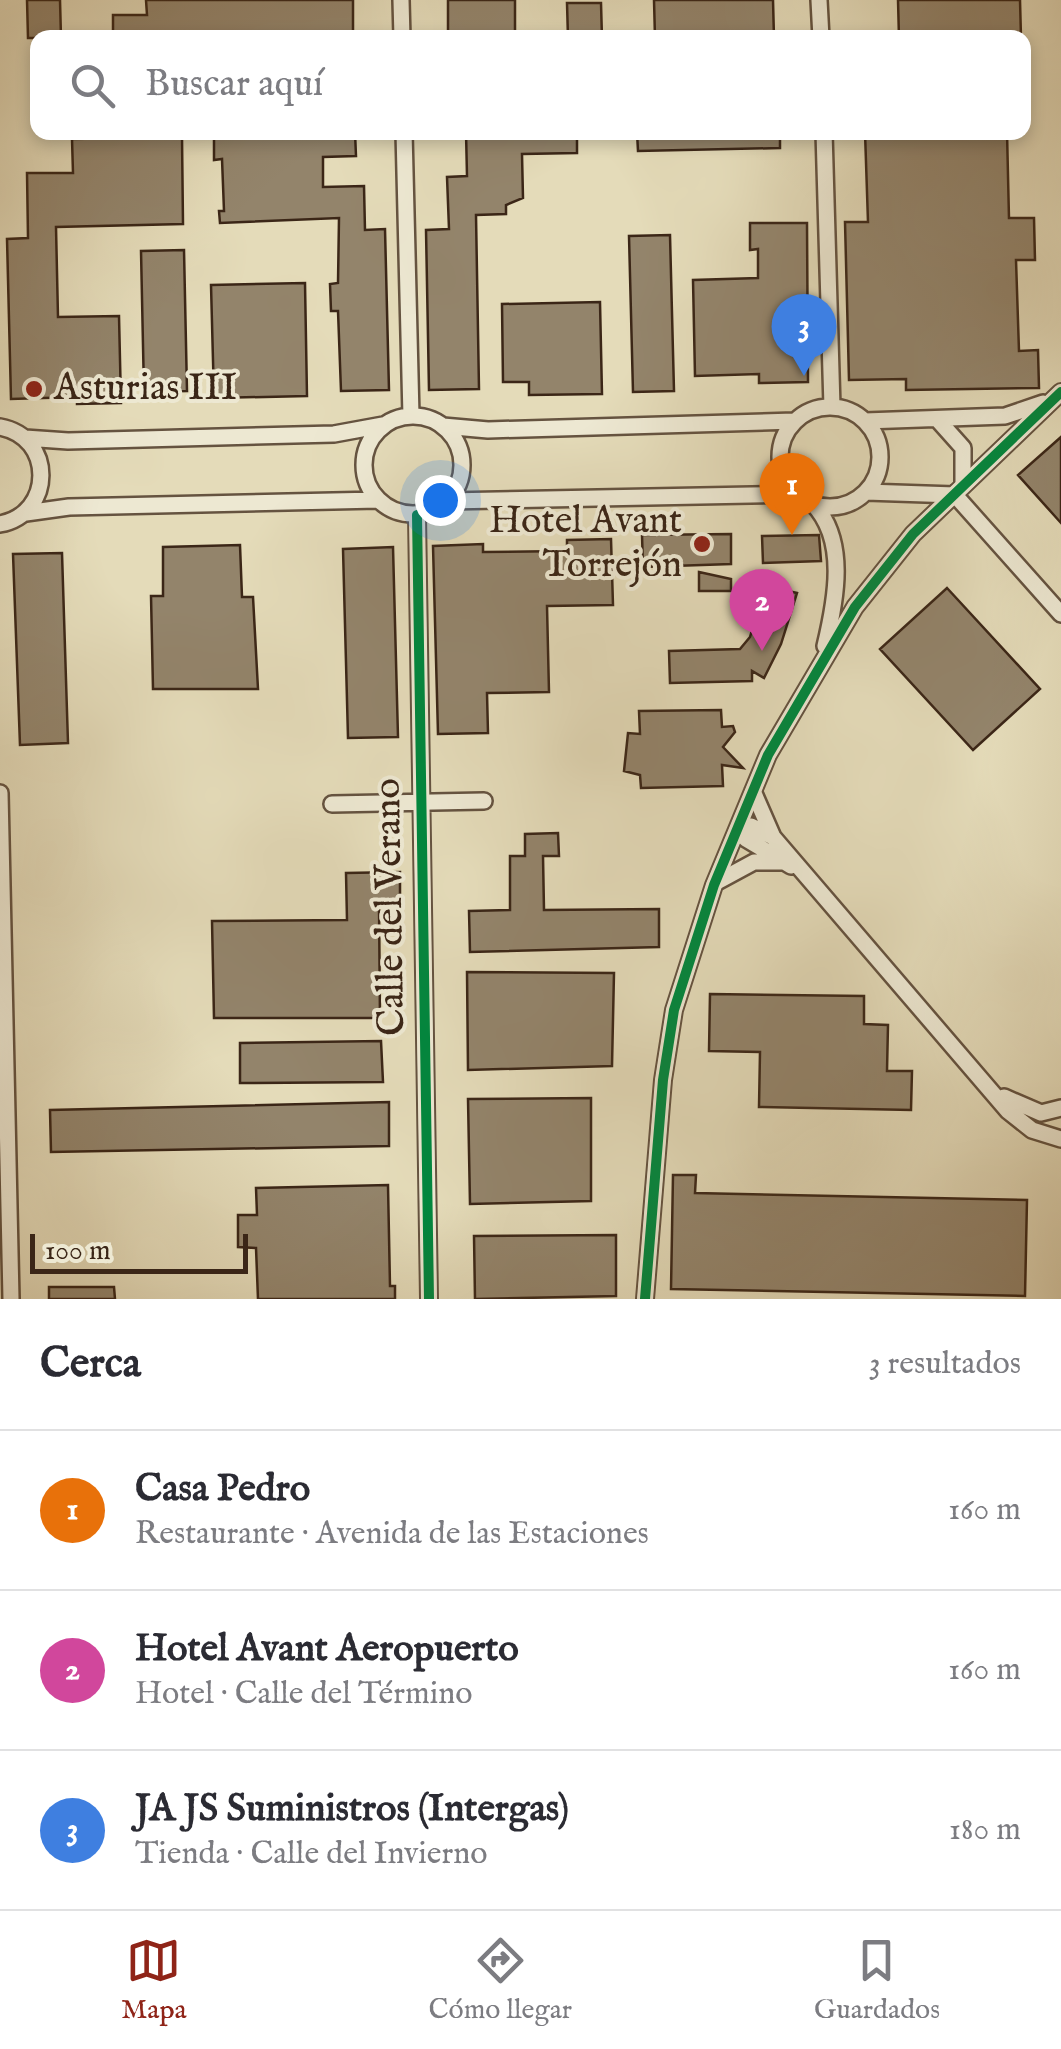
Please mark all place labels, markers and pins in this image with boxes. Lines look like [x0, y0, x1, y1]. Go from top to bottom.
pin: 3 [772, 294, 836, 376]
place label: Asturias III [53, 365, 237, 413]
marker: Asturias III [23, 378, 45, 400]
pin: 1 [760, 452, 824, 535]
place label: Hotel Avant Torrejón [489, 498, 682, 590]
marker: Hotel Avant Torrejón [691, 533, 713, 555]
pin: 2 [730, 568, 794, 651]

